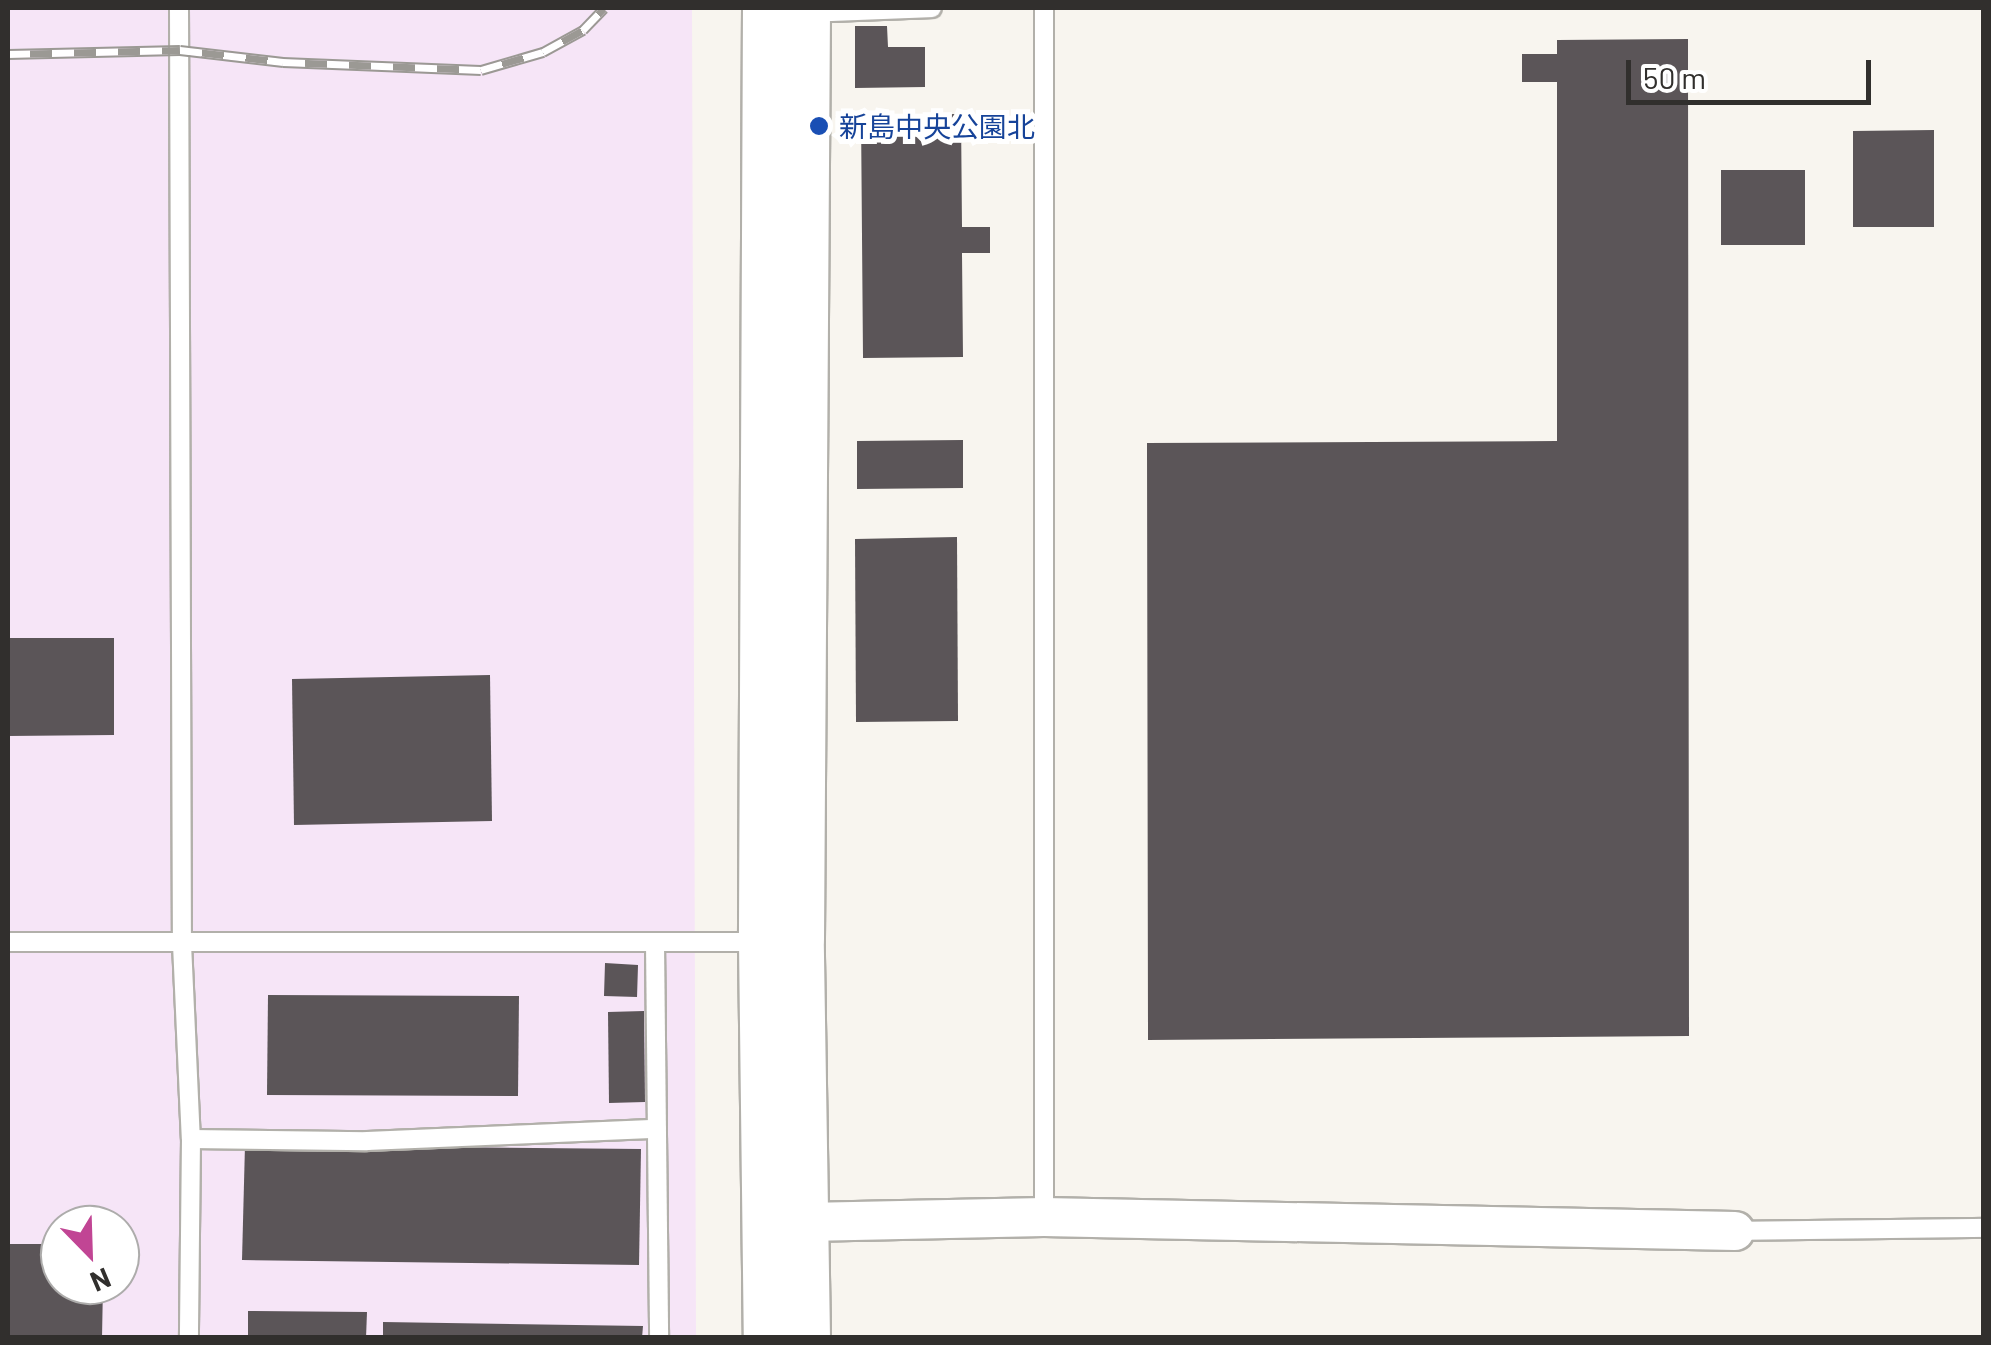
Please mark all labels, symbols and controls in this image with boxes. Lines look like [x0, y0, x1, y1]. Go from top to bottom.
scale bar [1631, 40, 1876, 102]
text: 50 m [1643, 59, 1706, 95]
place label: 新島中央公園北 [839, 109, 1035, 143]
marker: 新島中央公園北 [808, 115, 830, 137]
north arrow [40, 1205, 140, 1305]
text: N [86, 1261, 116, 1300]

